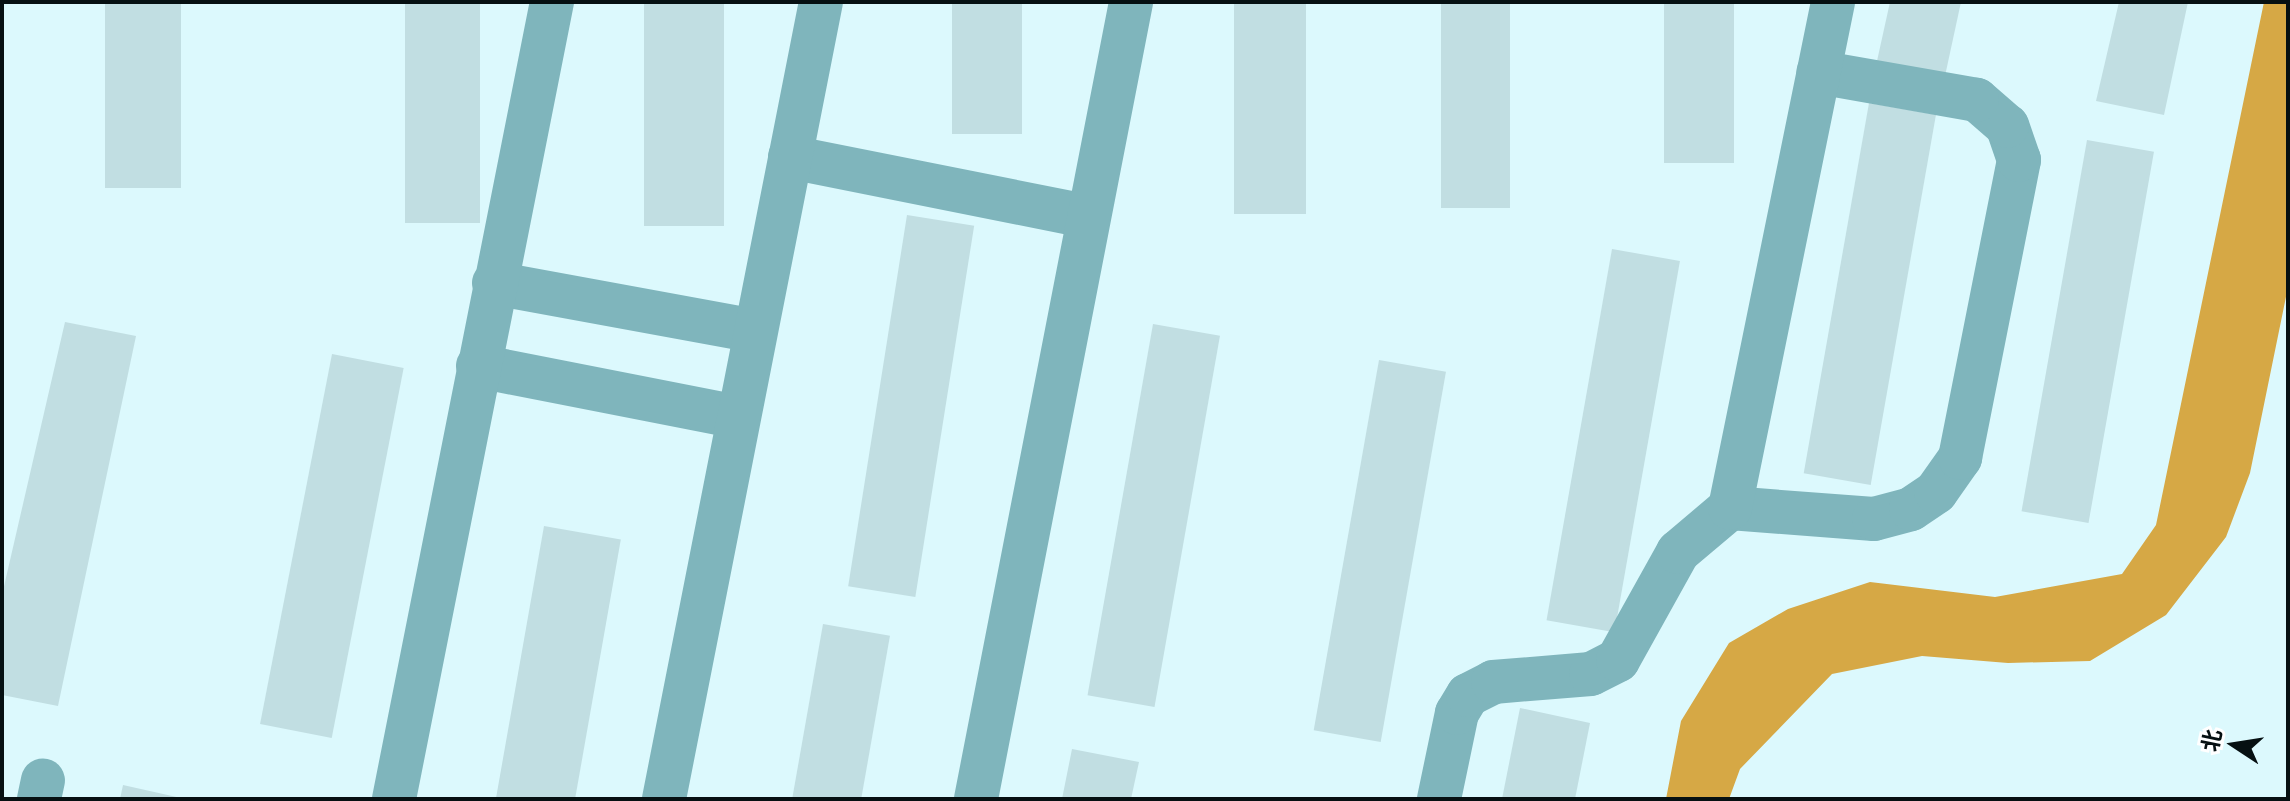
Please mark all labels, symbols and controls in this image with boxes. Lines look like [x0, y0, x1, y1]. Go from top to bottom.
north arrow [2194, 705, 2274, 785]
text: 北 [2194, 726, 2227, 754]

